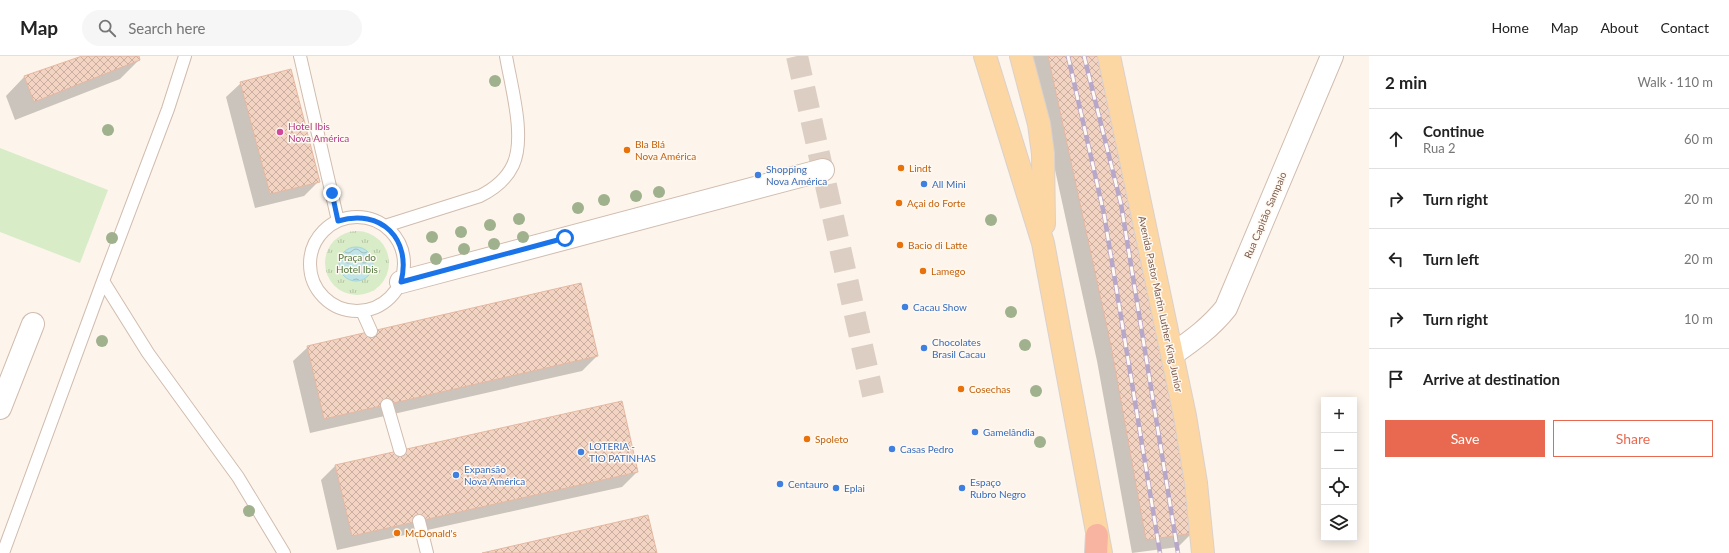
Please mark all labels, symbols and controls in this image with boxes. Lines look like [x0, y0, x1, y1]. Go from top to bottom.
search box [82, 10, 362, 46]
text: Map [20, 16, 58, 39]
icon: search [96, 17, 118, 39]
text: Search here [128, 19, 206, 37]
text: Home [1491, 19, 1529, 36]
text: Map [1551, 19, 1578, 36]
text: About [1600, 19, 1638, 36]
text: Contact [1660, 19, 1709, 36]
text: 2 min [1385, 72, 1427, 93]
text: Walk · 110 m [1637, 74, 1713, 90]
place label: Hotel Ibis Nova América [288, 120, 349, 144]
text: Continue [1423, 122, 1484, 140]
marker: Hotel Ibis Nova América [275, 127, 285, 137]
icon: ahead [1385, 128, 1407, 150]
text: 60 m [1684, 131, 1713, 147]
place label: Bla Blá Nova América [635, 138, 696, 162]
text: Rua 2 [1423, 140, 1455, 156]
marker: Bla Blá Nova América [622, 145, 632, 155]
place label: Lindt [909, 162, 932, 174]
place label: Shopping Nova América [766, 163, 827, 187]
marker: Lindt [896, 163, 906, 173]
marker: Shopping Nova América [753, 170, 763, 180]
street label: Rua Capitão Sampaio [1241, 170, 1289, 260]
place label: All Mini [932, 178, 966, 190]
marker: All Mini [919, 179, 929, 189]
route end [323, 184, 341, 202]
icon: right [1385, 188, 1407, 210]
text: Turn right [1423, 190, 1488, 208]
text: 20 m [1684, 191, 1713, 207]
place label: Açai do Forte [907, 197, 966, 209]
marker: Açai do Forte [894, 198, 904, 208]
street label: Avenida Pastor Martin Luther King Junior [1136, 215, 1186, 394]
route start [556, 229, 574, 247]
place label: Bacio di Latte [908, 239, 967, 251]
marker: Bacio di Latte [895, 240, 905, 250]
icon: left [1385, 248, 1407, 270]
text: Turn left [1423, 250, 1479, 268]
park label: Praça do Hotel Ibis [336, 251, 378, 275]
text: 20 m [1684, 251, 1713, 267]
place label: Lamego [931, 265, 966, 277]
marker: Lamego [918, 266, 928, 276]
place label: Cacau Show [913, 301, 967, 313]
marker: Cacau Show [900, 302, 910, 312]
icon: right [1385, 308, 1407, 330]
text: Turn right [1423, 310, 1488, 328]
text: 10 m [1684, 311, 1713, 327]
place label: Chocolates Brasil Cacau [932, 336, 986, 360]
marker: Chocolates Brasil Cacau [919, 343, 929, 353]
icon: arrive [1385, 368, 1407, 390]
text: Arrive at destination [1423, 370, 1560, 388]
place label: Cosechas [969, 383, 1011, 395]
marker: Cosechas [956, 384, 966, 394]
map controls [1321, 397, 1357, 541]
button: + [1321, 397, 1357, 433]
button: Save [1385, 420, 1545, 457]
button: Share [1553, 420, 1713, 457]
place label: Gamelândia [983, 426, 1035, 438]
marker: Gamelândia [970, 427, 980, 437]
place label: Spoleto [815, 433, 849, 445]
button: − [1321, 433, 1357, 469]
marker: Spoleto [802, 434, 812, 444]
place label: LOTERIA - TIO PATINHAS [589, 440, 656, 464]
place label: Casas Pedro [900, 443, 954, 455]
marker: Casas Pedro [887, 444, 897, 454]
marker: LOTERIA - TIO PATINHAS [576, 447, 586, 457]
place label: Expansão Nova América [464, 463, 525, 487]
button: locate [1321, 469, 1357, 505]
marker: Expansão Nova América [451, 470, 461, 480]
place label: Espaço Rubro Negro [970, 476, 1026, 500]
place label: Centauro [788, 478, 829, 490]
marker: Centauro [775, 479, 785, 489]
place label: Eplai [844, 482, 865, 494]
marker: Eplai [831, 483, 841, 493]
marker: Espaço Rubro Negro [957, 483, 967, 493]
button: layers [1321, 505, 1357, 541]
place label: McDonald's [405, 527, 457, 539]
marker: McDonald's [392, 528, 402, 538]

